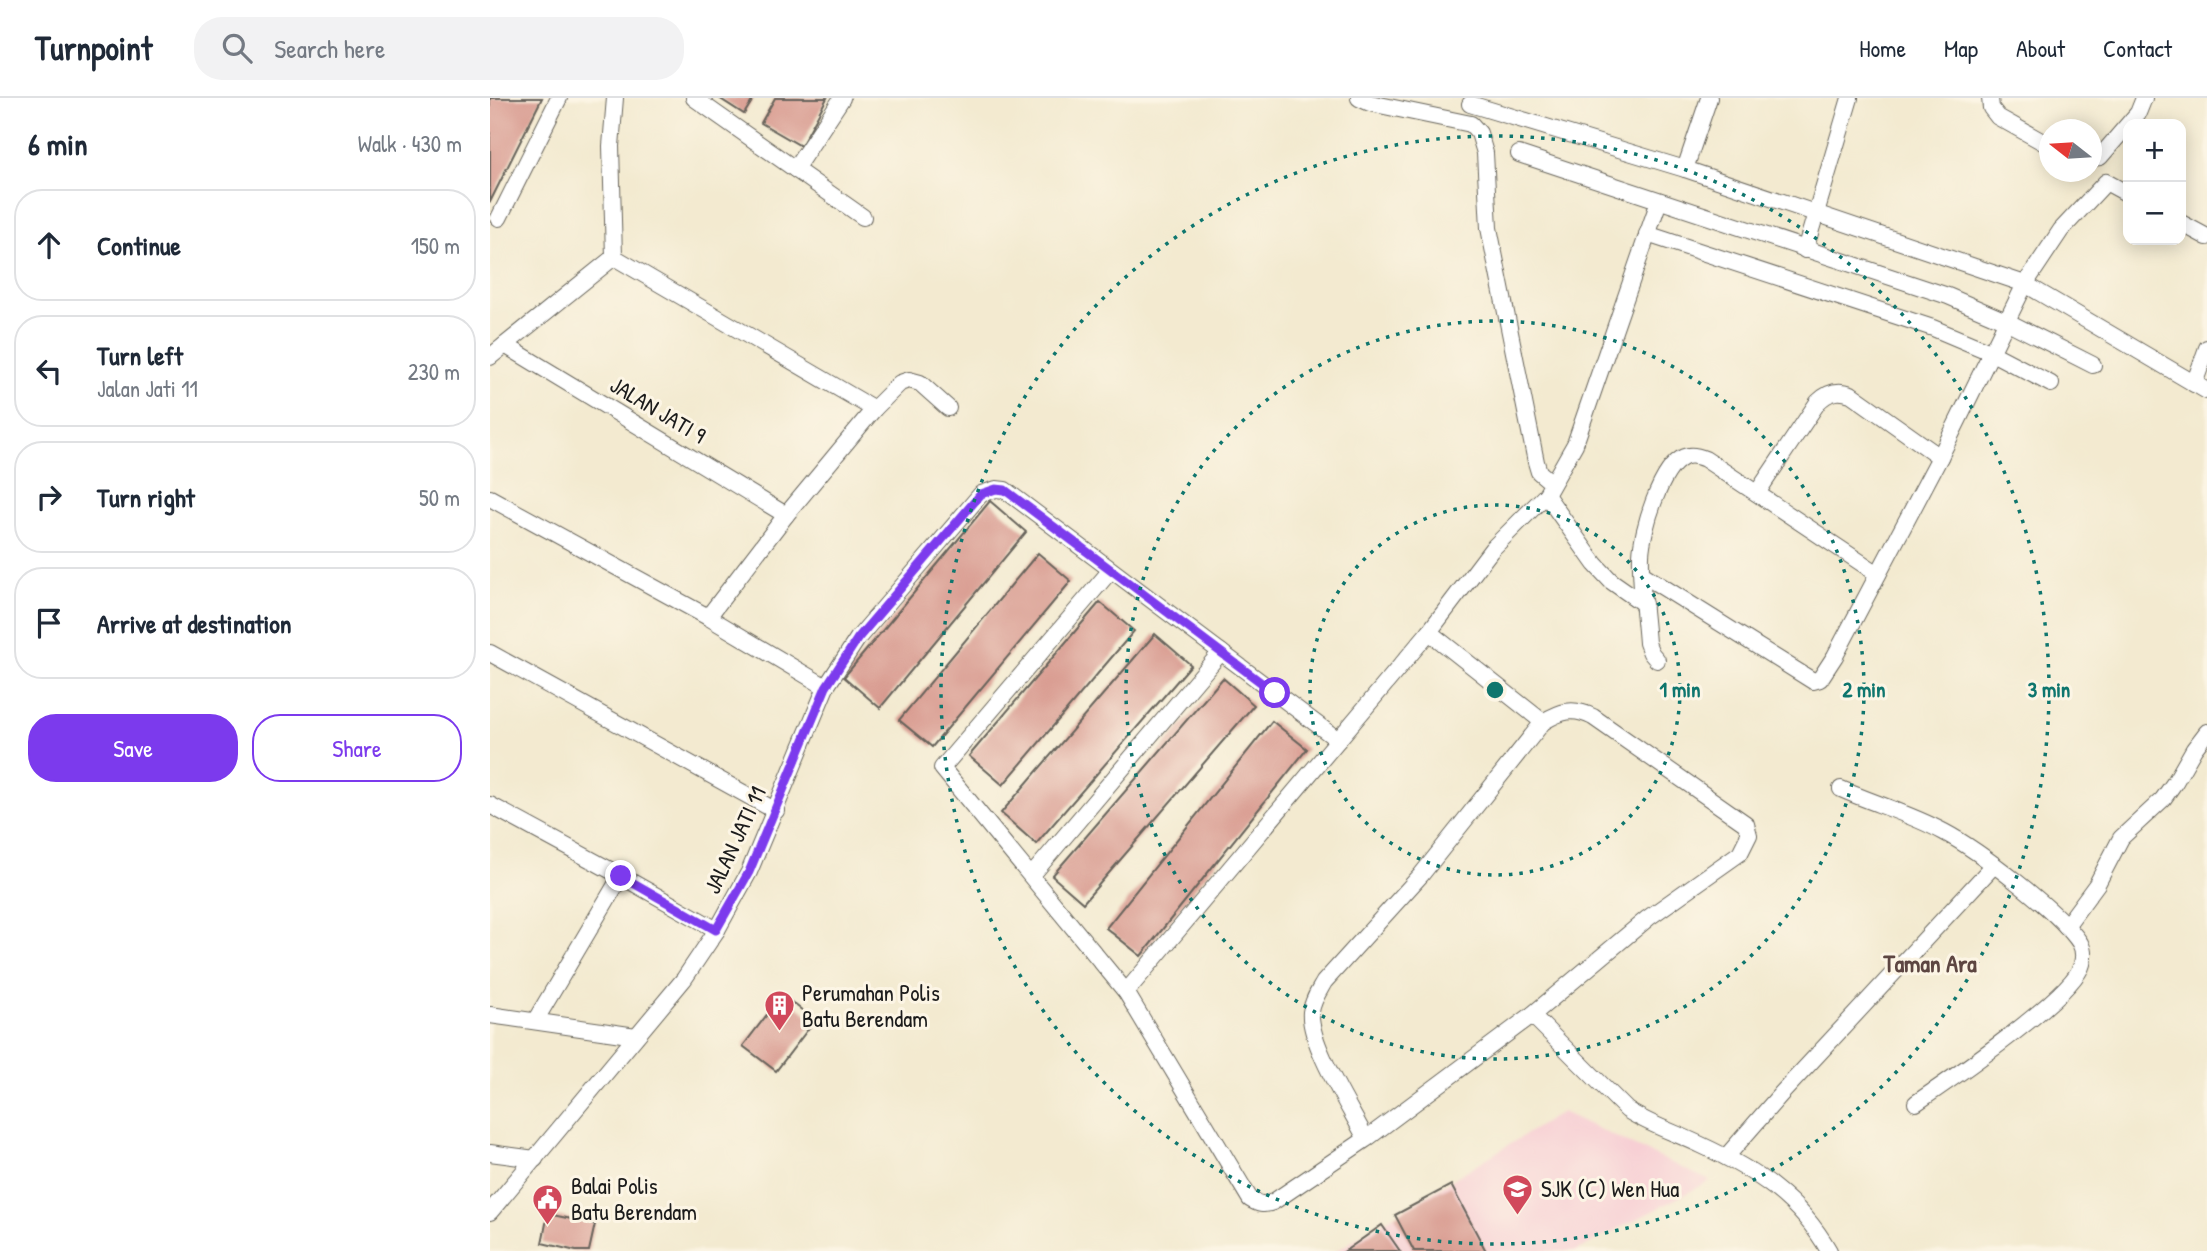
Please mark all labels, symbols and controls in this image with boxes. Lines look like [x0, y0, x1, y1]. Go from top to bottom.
search box [194, 17, 684, 80]
text: Turnpoint [35, 26, 152, 70]
icon: search [218, 29, 256, 67]
text: Search here [274, 31, 385, 66]
text: Home [1859, 32, 1906, 64]
text: Map [1944, 32, 1978, 64]
text: About [2016, 32, 2065, 64]
text: Contact [2103, 32, 2172, 64]
north arrow [2039, 119, 2102, 182]
map controls [2123, 119, 2186, 245]
button: + [2123, 119, 2186, 182]
text: 6 min [28, 124, 88, 164]
text: Walk · 430 m [358, 128, 462, 159]
button: − [2123, 182, 2186, 245]
icon: ahead [30, 226, 68, 264]
text: Continue [97, 228, 181, 263]
text: 150 m [411, 230, 460, 261]
text: Turn left [97, 338, 183, 373]
icon: left [30, 352, 68, 390]
text: 230 m [408, 356, 460, 387]
street label: JALAN JATI 9 [605, 369, 712, 450]
text: Jalan Jati 11 [97, 373, 198, 404]
icon: right [30, 478, 68, 516]
text: Turn right [97, 480, 195, 515]
text: 50 m [419, 482, 460, 513]
icon: arrive [30, 604, 68, 642]
text: Arrive at destination [97, 606, 292, 641]
text: 1 min [1660, 675, 1700, 704]
text: 2 min [1842, 675, 1886, 704]
text: 3 min [2028, 675, 2070, 704]
route start [1259, 677, 1290, 708]
centre of rings [1483, 678, 1507, 702]
button: Save [28, 714, 238, 782]
button: Share [252, 714, 462, 782]
street label: JALAN JATI 11 [696, 781, 773, 898]
route end [605, 860, 636, 891]
district label: Taman Ara [1882, 947, 1977, 979]
place label: Perumahan Polis Batu Berendam [802, 977, 940, 1034]
building icon: Perumahan Polis Batu Berendam [762, 989, 796, 1033]
place label: Balai Polis Batu Berendam [571, 1170, 697, 1227]
school or university icon: SJK (C) Wen Hua [1501, 1172, 1535, 1216]
place label: SJK (C) Wen Hua [1541, 1173, 1679, 1204]
public building icon: Balai Polis Batu Berendam [531, 1182, 565, 1226]

